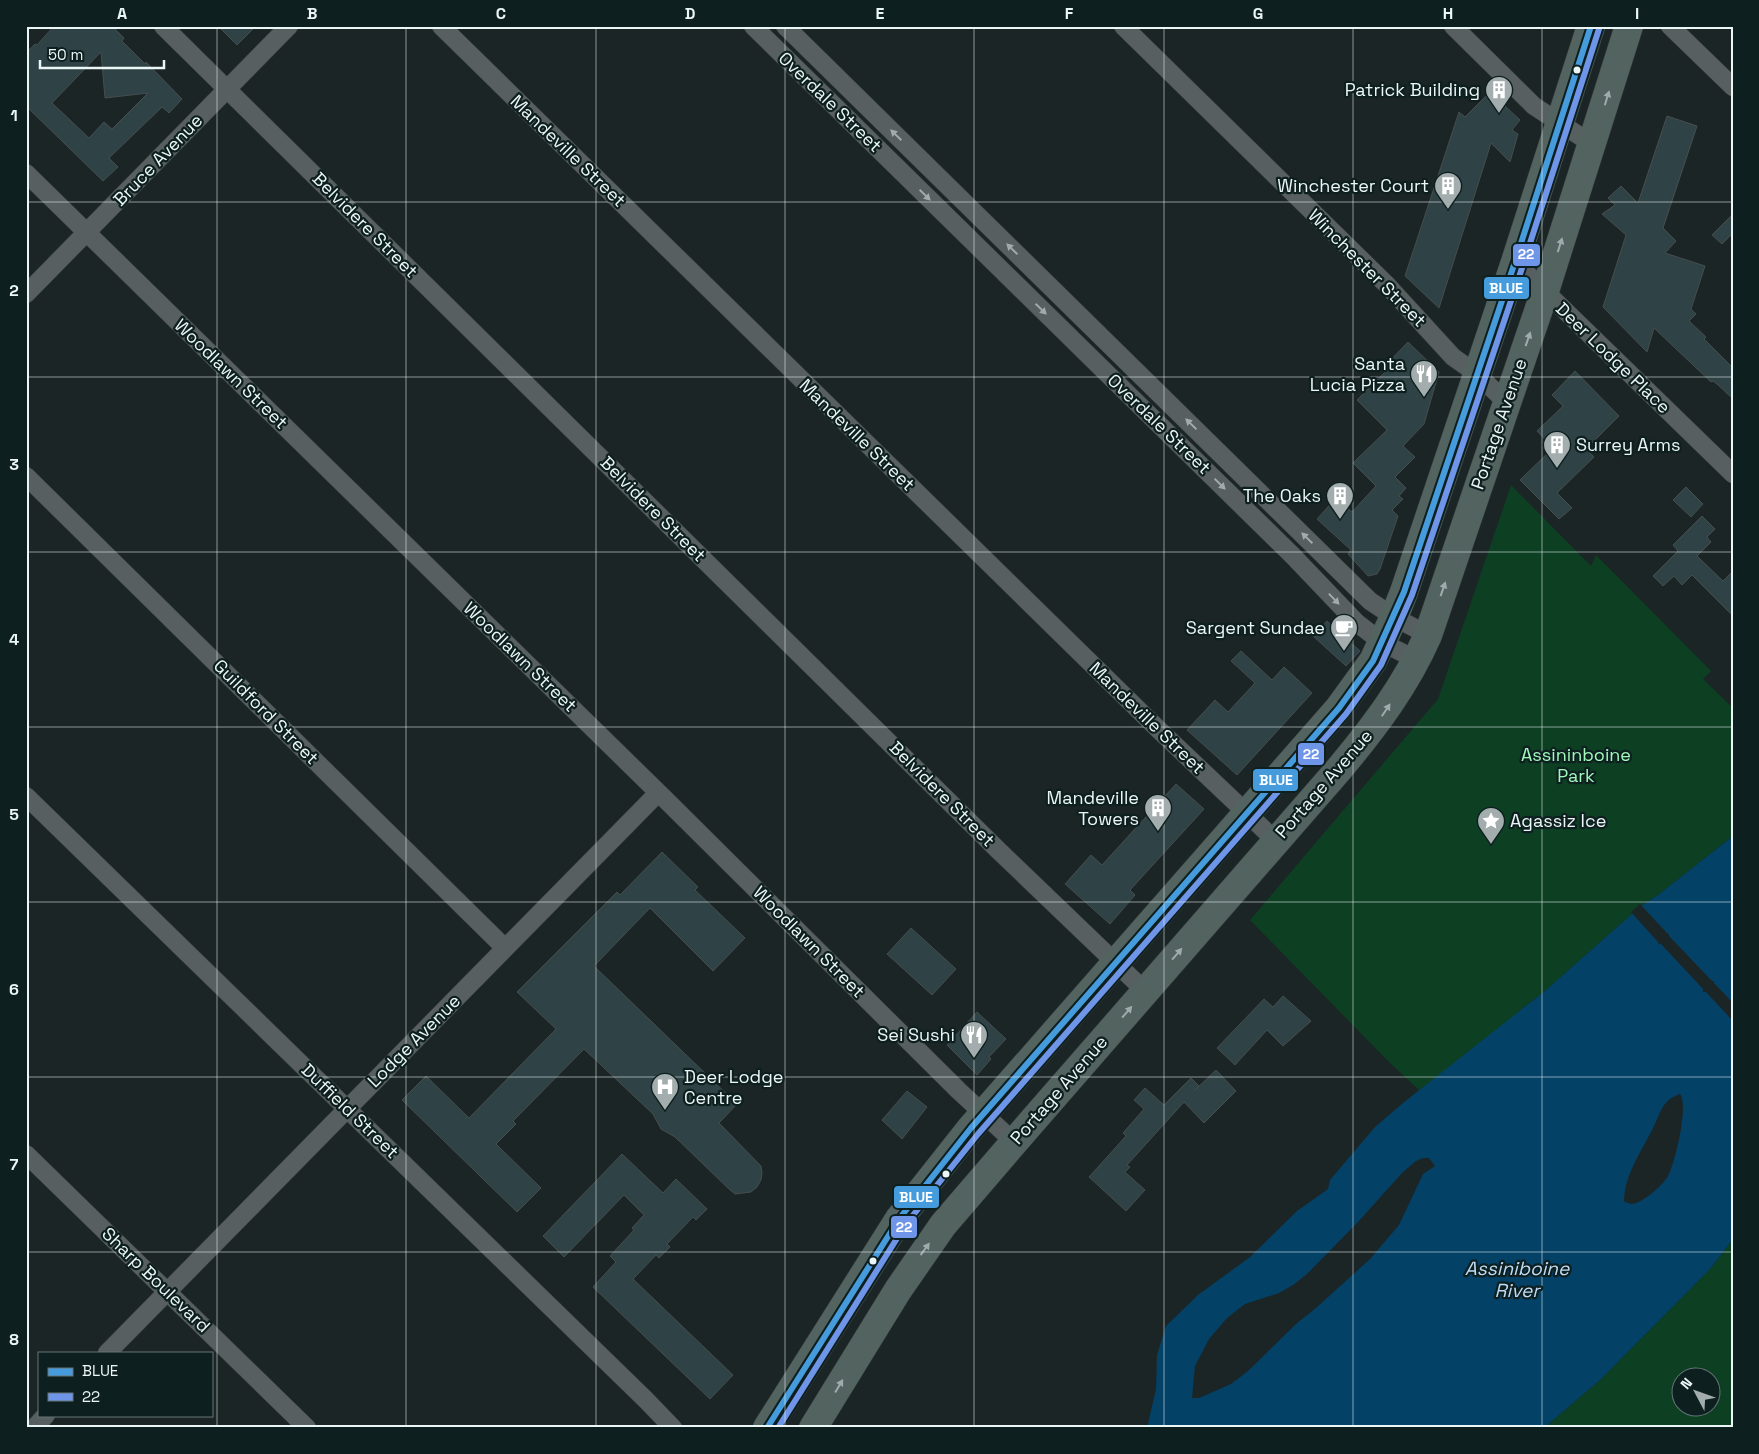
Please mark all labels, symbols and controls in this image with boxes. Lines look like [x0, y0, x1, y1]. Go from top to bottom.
text: A [117, 3, 127, 24]
text: B [307, 3, 317, 24]
text: C [496, 3, 506, 24]
text: D [685, 3, 695, 24]
text: E [876, 3, 885, 24]
text: F [1065, 3, 1074, 24]
text: G [1253, 3, 1263, 24]
text: H [1443, 3, 1453, 24]
text: I [1635, 3, 1639, 24]
scale bar [40, 38, 164, 70]
text: 50 m [48, 45, 83, 64]
street label: Overdale Street [774, 46, 887, 157]
unlabelled marker [1572, 65, 1582, 75]
building icon: Patrick Building [1484, 75, 1514, 114]
place label: Patrick Building [1345, 78, 1480, 101]
street label: Mandeville Street [506, 90, 631, 212]
one-way arrow [1604, 90, 1612, 105]
text: 1 [10, 105, 18, 126]
street label: Bruce Avenue [108, 109, 207, 210]
one-way arrow [890, 129, 902, 141]
street label: Belvidere Street [308, 167, 423, 282]
building icon: Winchester Court [1433, 171, 1463, 210]
place label: Winchester Court [1277, 174, 1429, 197]
one-way arrow [919, 189, 931, 201]
street label: Winchester Street [1303, 204, 1431, 332]
one-way arrow [1556, 237, 1564, 252]
one-way arrow [1006, 243, 1018, 255]
line badge: 22 [1512, 243, 1541, 267]
text: 22 [1518, 245, 1534, 263]
line badge: BLUE [1483, 276, 1530, 300]
text: BLUE [1489, 279, 1523, 297]
text: 2 [9, 280, 19, 301]
street label: Deer Lodge Place [1551, 297, 1676, 418]
one-way arrow [1035, 303, 1047, 315]
street label: Woodlawn Street [170, 314, 293, 434]
one-way arrow [1524, 331, 1532, 346]
place label: Santa Lucia Pizza [1310, 352, 1405, 396]
street label: Portage Avenue [1465, 355, 1532, 492]
restaurant icon: Santa Lucia Pizza [1409, 359, 1439, 398]
street label: Overdale Street [1103, 368, 1216, 479]
street label: Mandeville Street [795, 374, 920, 496]
one-way arrow [1185, 418, 1197, 430]
building icon: Surrey Arms [1542, 430, 1572, 469]
place label: Surrey Arms [1576, 433, 1680, 456]
street label: Belvidere Street [596, 451, 711, 566]
text: 3 [9, 454, 19, 475]
one-way arrow [1213, 478, 1225, 490]
building icon: The Oaks [1325, 481, 1355, 520]
place label: The Oaks [1243, 484, 1321, 507]
one-way arrow [1301, 532, 1313, 544]
one-way arrow [1440, 581, 1447, 596]
one-way arrow [1328, 593, 1340, 605]
street label: Woodlawn Street [459, 597, 582, 717]
cafe icon: Sargent Sundae [1329, 613, 1359, 652]
place label: Sargent Sundae [1186, 616, 1325, 639]
text: 4 [9, 629, 19, 650]
street label: Guildford Street [209, 654, 324, 769]
street label: Mandeville Street [1085, 657, 1210, 779]
one-way arrow [1381, 703, 1391, 716]
street label: Portage Avenue [1270, 724, 1377, 843]
street label: Belvidere Street [885, 736, 1000, 851]
line badge: 22 [1297, 742, 1325, 766]
park label: Assininboine Park [1521, 743, 1631, 787]
text: 22 [1303, 745, 1319, 763]
line badge: BLUE [1252, 768, 1299, 792]
text: BLUE [1259, 771, 1293, 789]
place label: Mandeville Towers [1047, 786, 1139, 830]
building icon: Mandeville Towers [1143, 793, 1173, 832]
text: 5 [9, 804, 19, 825]
place icon: Agassiz Ice [1476, 806, 1506, 845]
place label: Agassiz Ice [1510, 809, 1606, 832]
street label: Woodlawn Street [749, 881, 870, 1002]
one-way arrow [1171, 949, 1183, 961]
text: 6 [9, 979, 19, 1000]
street label: Lodge Avenue [362, 989, 465, 1092]
one-way arrow [1121, 1006, 1132, 1019]
restaurant icon: Sei Sushi [959, 1020, 989, 1059]
place label: Sei Sushi [877, 1023, 955, 1046]
street label: Portage Avenue [1005, 1030, 1112, 1149]
street label: Duffield Street [297, 1058, 404, 1163]
place label: Deer Lodge Centre [684, 1065, 783, 1109]
hospital icon: Deer Lodge Centre [650, 1072, 680, 1111]
text: 7 [10, 1154, 19, 1175]
unlabelled marker [941, 1169, 951, 1179]
line badge: BLUE [893, 1185, 940, 1209]
text: BLUE [899, 1188, 933, 1206]
line badge: 22 [890, 1215, 918, 1239]
text: 22 [896, 1218, 912, 1236]
street label: Sharp Boulevard [97, 1222, 215, 1337]
one-way arrow [920, 1243, 931, 1256]
unlabelled marker [868, 1256, 878, 1266]
water label: Assiniboine River [1465, 1256, 1570, 1303]
text: 8 [9, 1329, 19, 1350]
legend [38, 1352, 212, 1416]
text: BLUE [82, 1361, 118, 1380]
north arrow [1672, 1366, 1722, 1416]
text: N [1676, 1374, 1696, 1393]
one-way arrow [834, 1380, 843, 1393]
text: 22 [82, 1387, 100, 1406]

